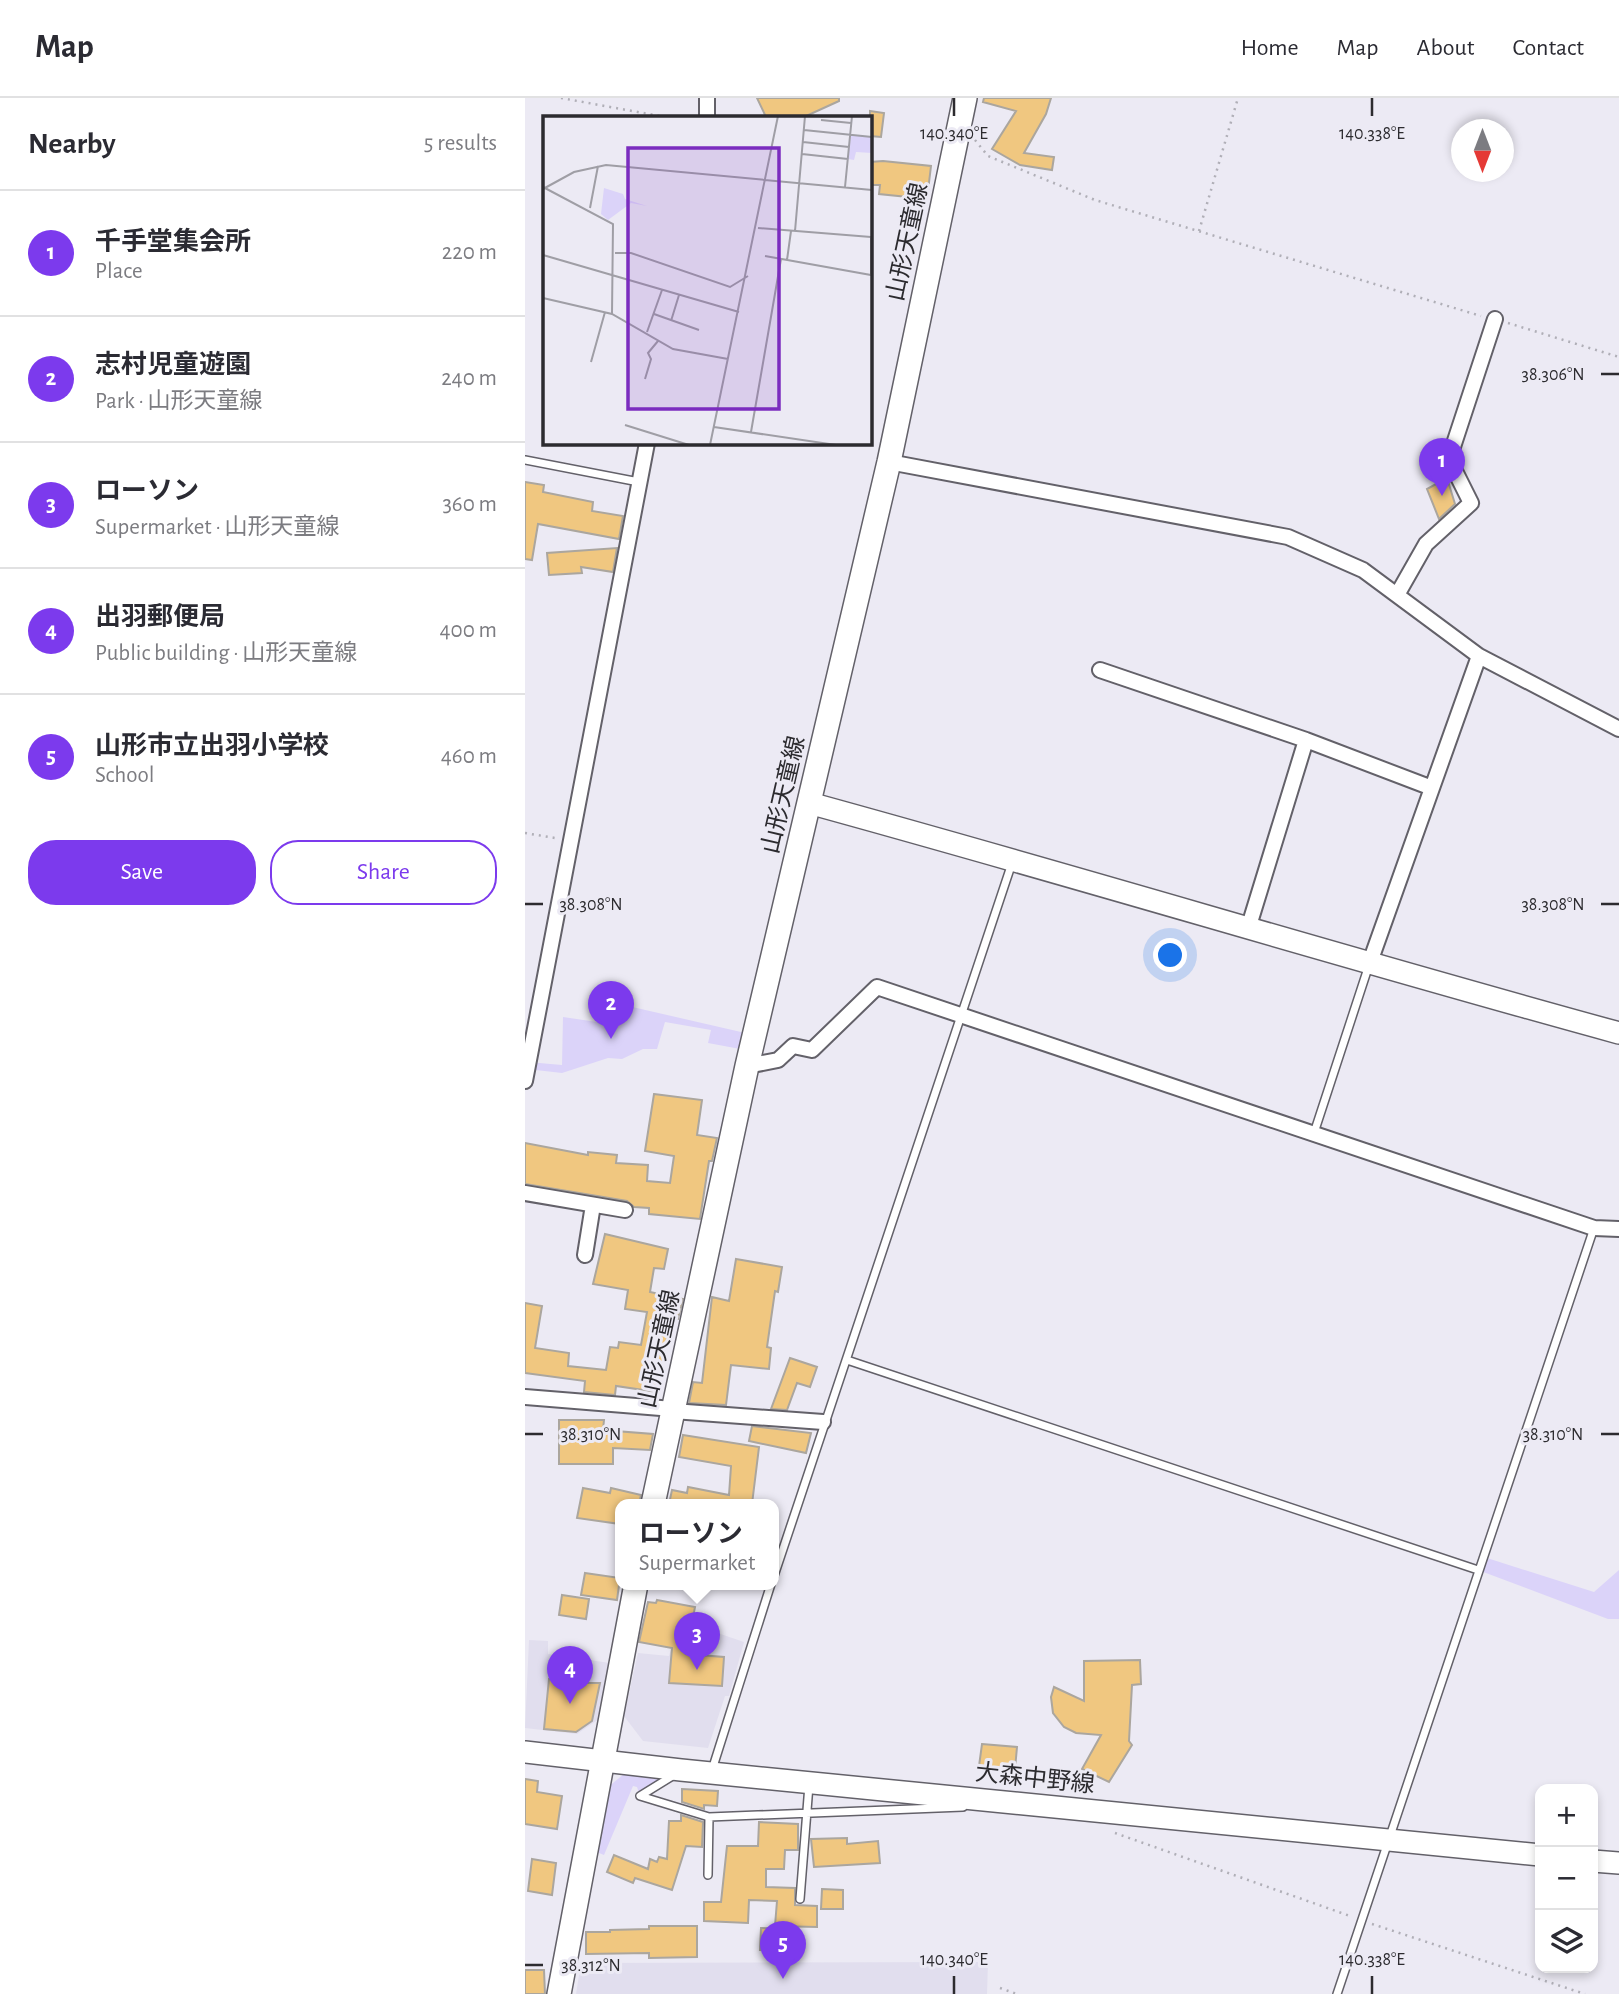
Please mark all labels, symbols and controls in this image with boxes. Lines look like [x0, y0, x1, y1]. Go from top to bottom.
text: Map [35, 31, 94, 64]
text: Home [1241, 36, 1299, 60]
text: Map [1337, 36, 1379, 60]
text: About [1417, 36, 1474, 60]
text: Contact [1512, 36, 1584, 60]
inset map [543, 116, 871, 444]
north arrow [1451, 119, 1514, 182]
text: 140.340°E [920, 125, 988, 143]
text: 140.338°E [1339, 125, 1405, 143]
text: Nearby [28, 129, 116, 159]
text: 5 results [424, 132, 497, 155]
street label: 山形天童線 [882, 180, 932, 303]
text: 千手堂集会所 [95, 229, 251, 255]
text: 1 [47, 241, 55, 264]
text: 220 m [442, 241, 497, 264]
text: Place [95, 260, 143, 283]
text: 志村児童遊園 [95, 352, 251, 378]
text: 38.306°N [1521, 366, 1585, 384]
text: 2 [46, 367, 56, 390]
text: 240 m [441, 367, 497, 390]
text: Park · 山形天童線 [95, 390, 263, 413]
pin: 1 [1419, 438, 1465, 496]
text: ローソン [95, 478, 199, 504]
text: 3 [46, 493, 56, 516]
text: 360 m [442, 493, 497, 516]
text: Supermarket · 山形天童線 [95, 516, 340, 539]
text: 出羽郵便局 [95, 604, 225, 630]
text: 4 [45, 619, 57, 642]
text: 400 m [439, 619, 497, 642]
text: Public building · 山形天童線 [95, 642, 357, 665]
text: 山形市立出羽小学校 [95, 733, 329, 759]
street label: 山形天童線 [757, 733, 809, 856]
text: 5 [46, 745, 56, 768]
text: 460 m [441, 745, 497, 768]
text: School [95, 764, 154, 787]
button: Save [28, 840, 256, 905]
button: Share [270, 840, 497, 905]
text: 38.308°N [559, 896, 623, 914]
text: 38.308°N [1521, 896, 1585, 914]
your location [1153, 938, 1187, 972]
pin: 2 [588, 981, 634, 1039]
street label: 山形天童線 [634, 1287, 684, 1410]
text: 38.310°N [561, 1426, 621, 1444]
text: 38.310°N [1523, 1426, 1583, 1444]
popup [615, 1499, 779, 1590]
text: ローソン [639, 1521, 743, 1547]
text: Supermarket [639, 1552, 755, 1575]
pin: 3 [674, 1612, 720, 1670]
pin: 4 [547, 1646, 593, 1704]
street label: 大森中野線 [974, 1759, 1096, 1797]
map controls [1535, 1784, 1598, 1973]
button: + [1535, 1784, 1598, 1847]
button: − [1535, 1847, 1598, 1910]
button: layers [1535, 1910, 1598, 1973]
pin: 5 [760, 1921, 806, 1979]
text: 140.340°E [920, 1951, 988, 1969]
text: 140.338°E [1339, 1951, 1405, 1969]
text: 38.312°N [561, 1957, 621, 1975]

